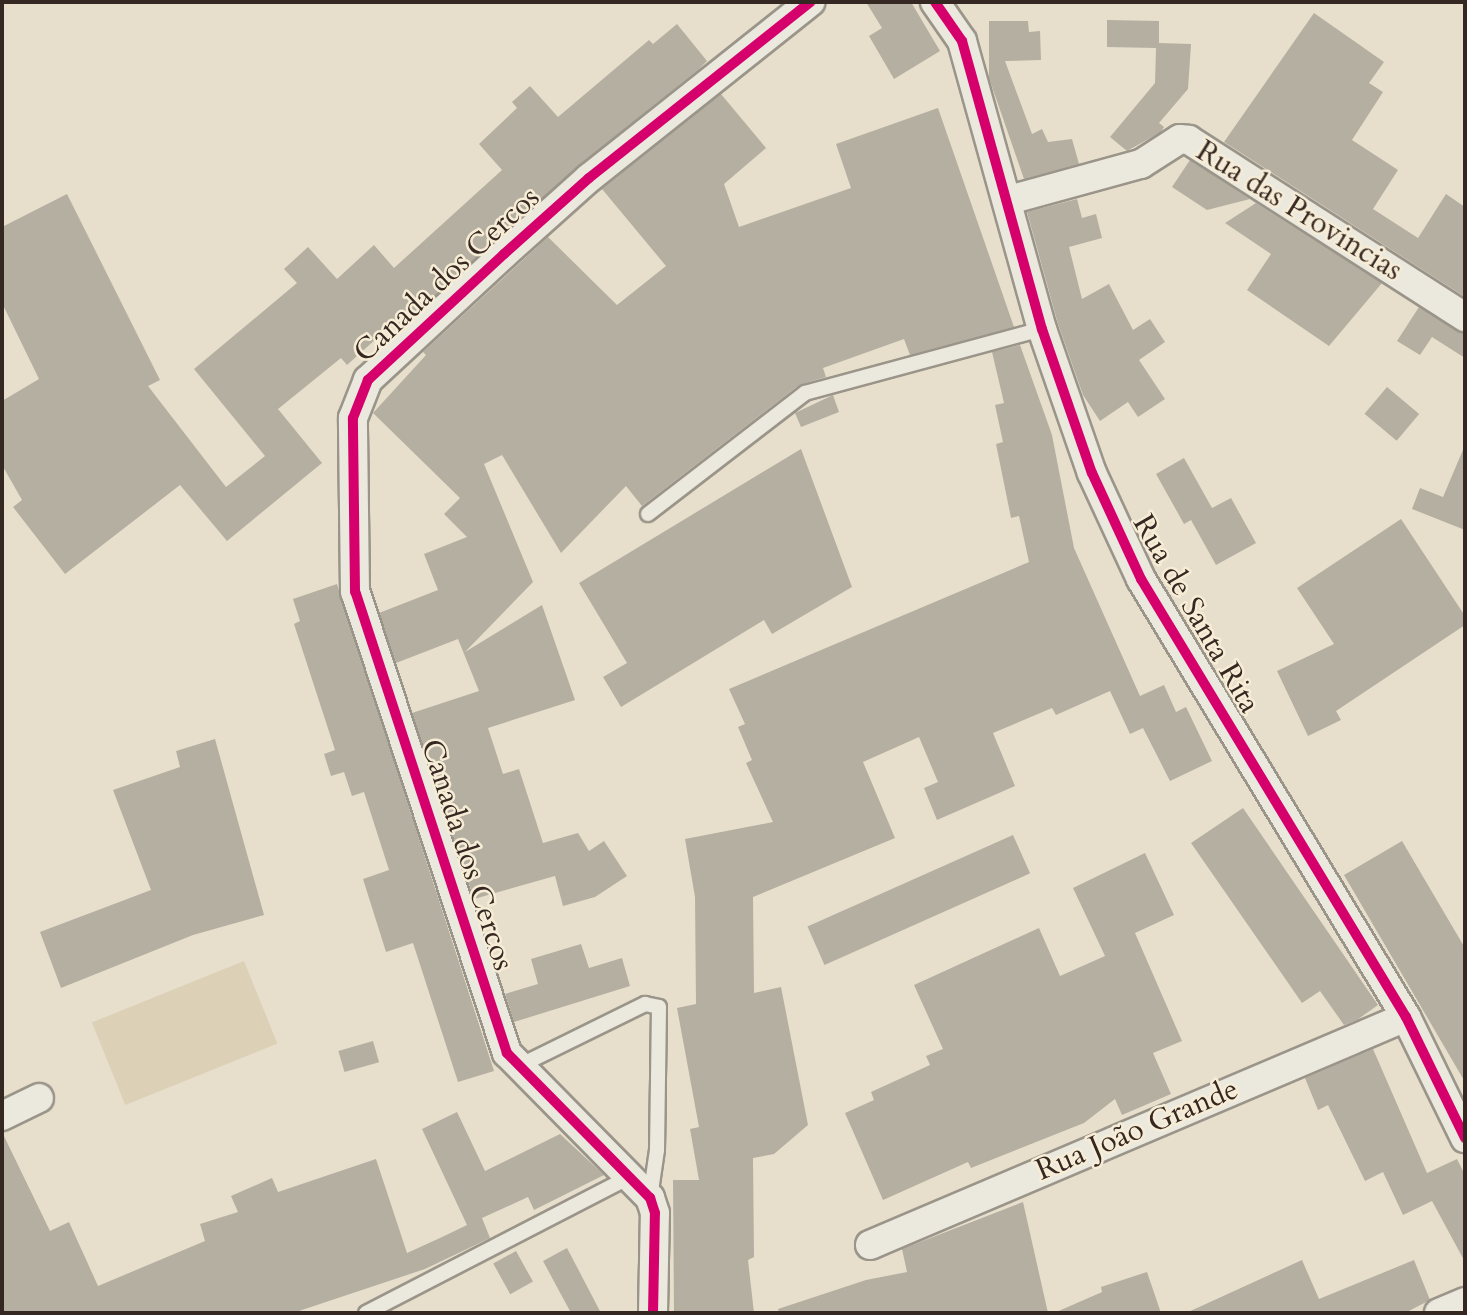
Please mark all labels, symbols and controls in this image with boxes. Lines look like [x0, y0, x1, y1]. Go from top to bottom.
street label: Rua das Provincias [1189, 133, 1409, 289]
street label: Canada dos Cercos [347, 180, 547, 370]
street label: Rua de Santa Rita [1125, 508, 1267, 720]
street label: Canada dos Cercos [413, 735, 521, 975]
street label: Rua João Grande [1030, 1071, 1244, 1189]

